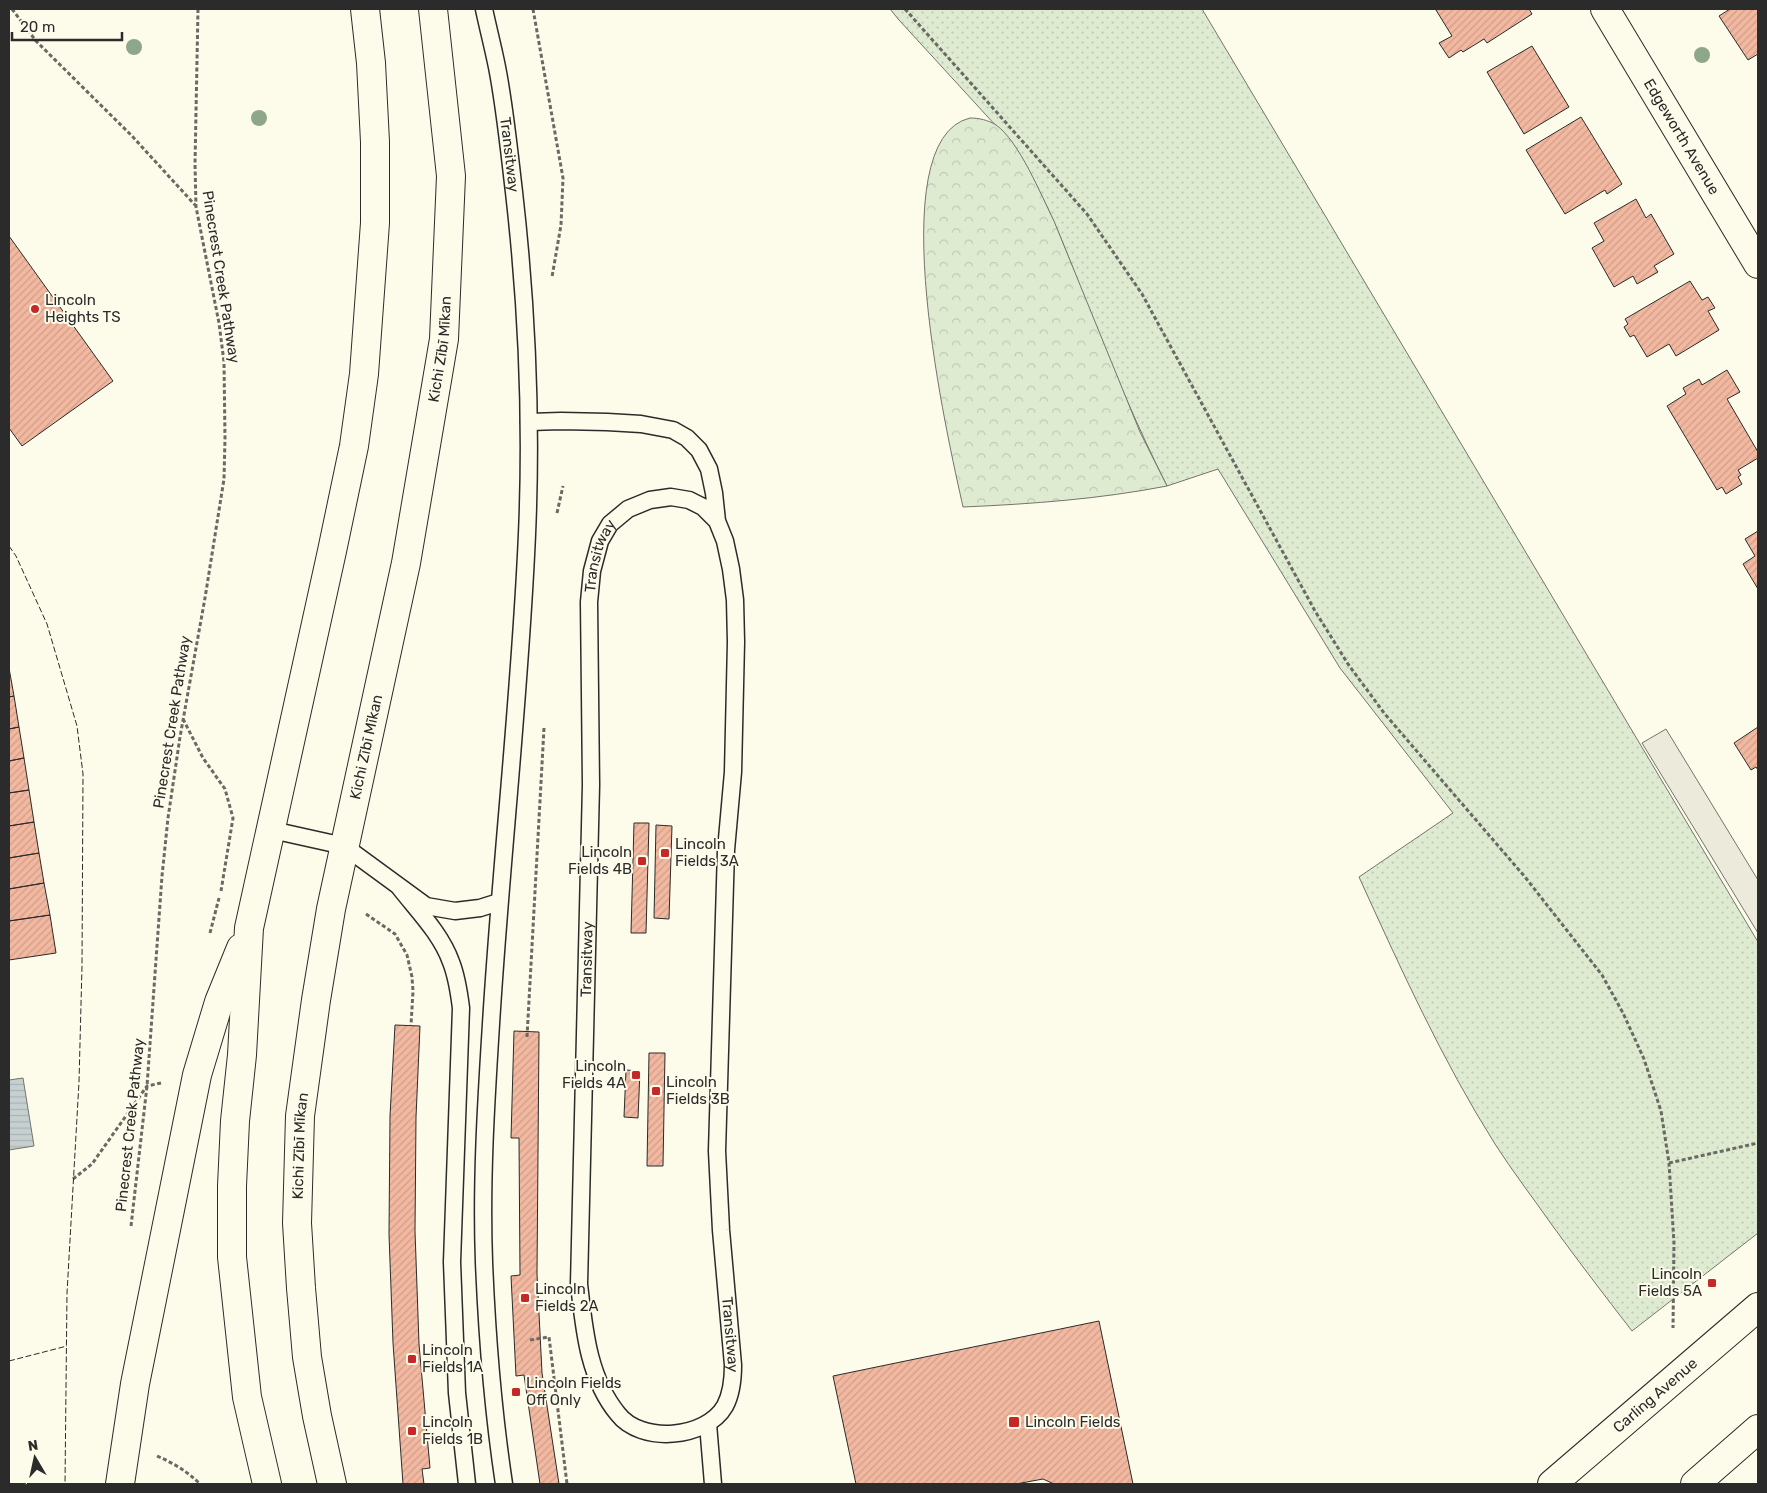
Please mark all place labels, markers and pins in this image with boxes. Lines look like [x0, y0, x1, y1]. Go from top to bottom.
place label: Lincoln Heights TS [45, 291, 121, 326]
marker: Lincoln Heights TS [29, 303, 41, 315]
place label: Lincoln Fields 3A [675, 835, 739, 870]
place label: Lincoln Fields 4B [568, 843, 632, 878]
marker: Lincoln Fields 3A [659, 847, 671, 859]
marker: Lincoln Fields 4B [636, 855, 648, 867]
place label: Lincoln Fields 4A [562, 1057, 626, 1092]
marker: Lincoln Fields 4A [630, 1069, 642, 1081]
place label: Lincoln Fields 3B [666, 1073, 730, 1108]
marker: Lincoln Fields 3B [650, 1085, 662, 1097]
place label: Lincoln Fields 5A [1638, 1265, 1702, 1300]
marker: Lincoln Fields 5A [1706, 1277, 1718, 1289]
place label: Lincoln Fields 2A [535, 1280, 599, 1315]
marker: Lincoln Fields 2A [519, 1292, 531, 1304]
place label: Lincoln Fields 1A [422, 1341, 483, 1376]
marker: Lincoln Fields 1A [406, 1353, 418, 1365]
place label: Lincoln Fields Off Only [526, 1374, 622, 1409]
marker: Lincoln Fields Off Only [510, 1386, 522, 1398]
place label: Lincoln Fields 1B [422, 1413, 483, 1448]
place label: Lincoln Fields [1025, 1413, 1121, 1431]
marker: Lincoln Fields [1007, 1415, 1021, 1429]
marker: Lincoln Fields 1B [406, 1425, 418, 1437]

